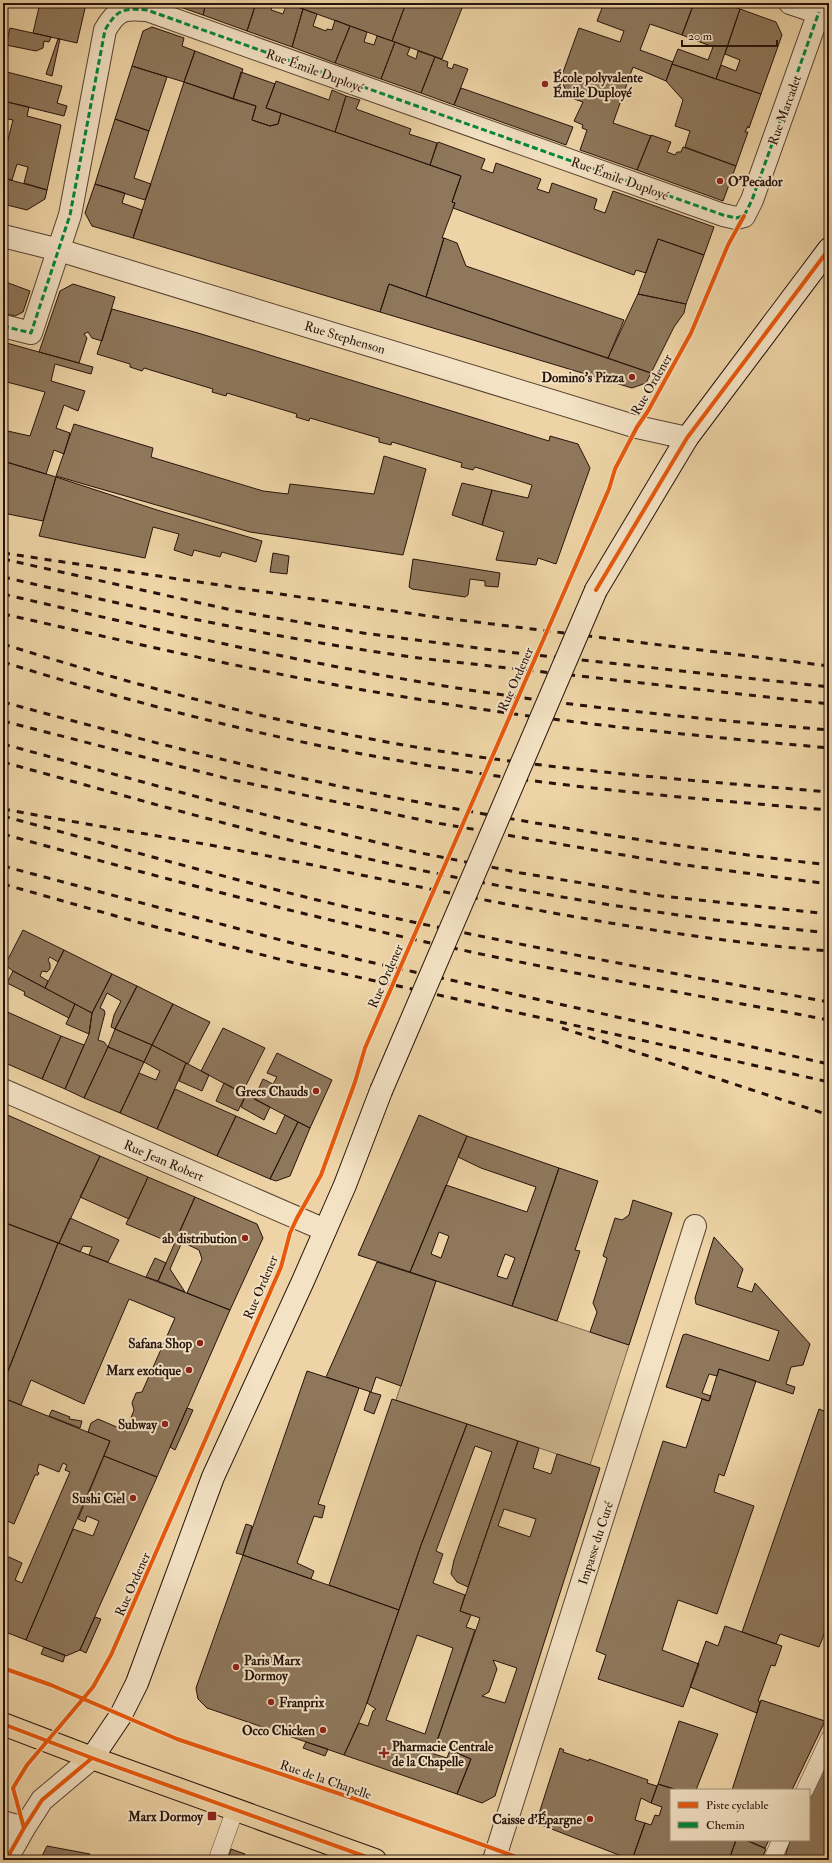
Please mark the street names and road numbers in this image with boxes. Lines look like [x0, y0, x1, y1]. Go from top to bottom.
street label: Rue Émile Duployé [263, 45, 367, 97]
street label: Rue Marcadet [765, 73, 805, 148]
street label: Rue Émile Duployé [568, 153, 672, 205]
street label: Rue Stephenson [302, 318, 387, 359]
street label: Rue Ordener [628, 351, 676, 418]
street label: Rue Ordener [495, 645, 537, 714]
street label: Rue Ordener [365, 942, 407, 1011]
street label: Rue Jean Robert [121, 1137, 206, 1185]
street label: Rue Ordener [240, 1253, 282, 1322]
street label: Impasse du Curé [575, 1499, 618, 1587]
street label: Rue Ordener [112, 1550, 154, 1619]
street label: Rue de la Chapelle [277, 1757, 374, 1804]

